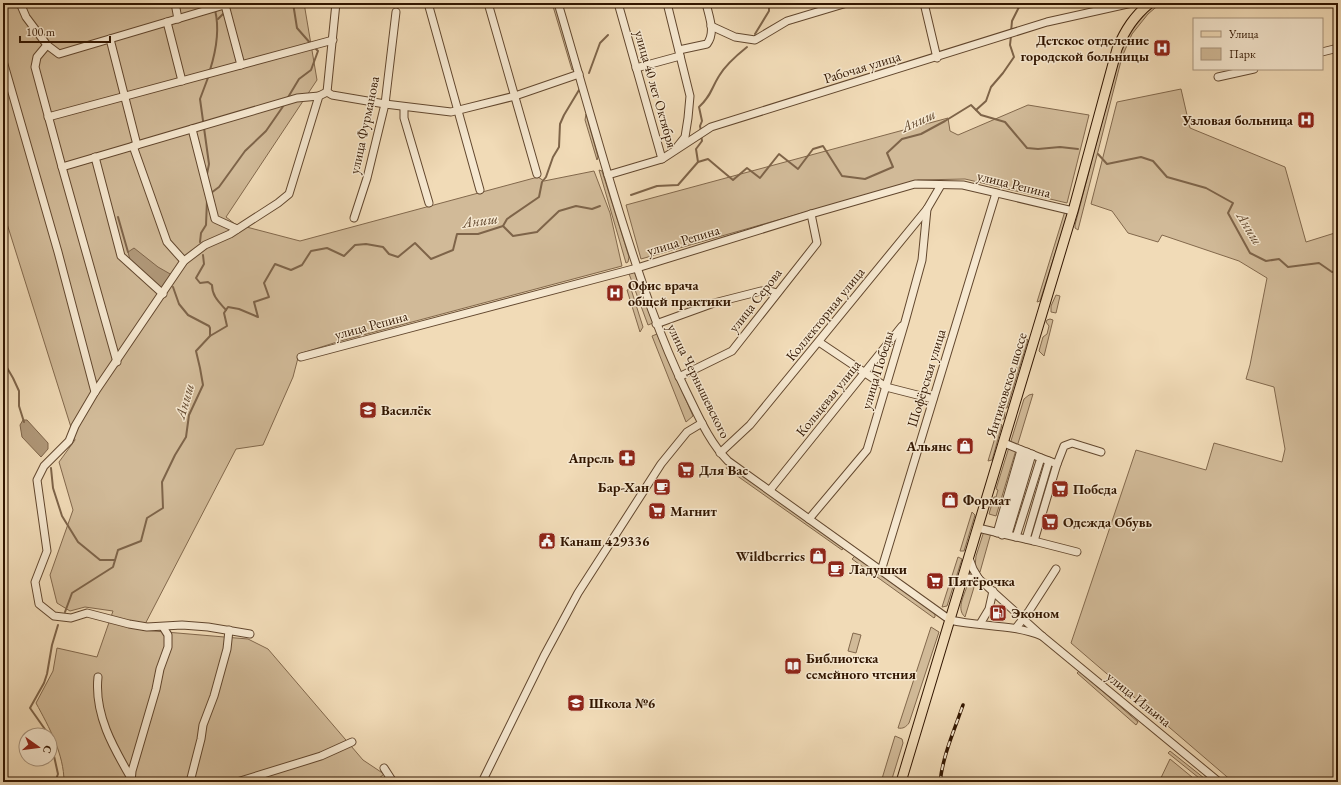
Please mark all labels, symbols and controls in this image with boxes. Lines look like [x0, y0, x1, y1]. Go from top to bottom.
scale bar [20, 18, 110, 44]
legend [1193, 18, 1323, 70]
text: 100 m [26, 24, 56, 40]
text: Улица [1228, 26, 1259, 42]
street label: улица 40 лет Октября [631, 28, 681, 150]
place label: Детское отделение городской больницы [1021, 31, 1149, 65]
hospital icon: Детское отделение городской больницы [1152, 38, 1172, 58]
text: Парк [1229, 46, 1256, 62]
street label: Рабочая улица [821, 47, 903, 87]
street label: улица Фурманова [345, 74, 383, 176]
water label: Аниш [897, 104, 938, 137]
hospital icon: Узловая больница [1296, 110, 1316, 130]
place label: Узловая больница [1181, 111, 1294, 129]
street label: улица Репина [975, 166, 1053, 202]
water label: Аниш [1232, 207, 1267, 248]
water label: Аниш [460, 208, 499, 232]
street label: улица Репина [644, 220, 722, 260]
street label: Коллекторная улица [782, 263, 869, 365]
street label: улица Серова [724, 264, 786, 336]
place label: Офис врача общей практики [628, 276, 731, 310]
hospital icon: Офис врача общей практики [605, 283, 625, 303]
street label: улица Репина [332, 306, 410, 343]
street label: улица Чернышевского [663, 321, 735, 441]
street label: Шофёрская улица [903, 326, 950, 429]
street label: улица Победы [857, 328, 898, 411]
street label: Янтиковское шоссе [981, 330, 1031, 441]
street label: Кольцевая улица [792, 356, 865, 440]
water label: Аниш [170, 381, 198, 422]
school or university icon: Василёк [358, 400, 378, 420]
place label: Василёк [381, 401, 431, 419]
shop icon: Альянс [955, 436, 975, 456]
place label: Альянс [905, 437, 952, 455]
pharmacy icon: Апрель [617, 448, 637, 468]
place label: Апрель [568, 449, 614, 467]
supermarket icon: Для Вас [676, 460, 696, 480]
place label: Для Вас [699, 461, 748, 479]
cafe icon: Бар-Хан [652, 477, 672, 497]
place label: Бар-Хан [598, 478, 649, 496]
supermarket icon: Победа [1050, 479, 1070, 499]
place label: Победа [1073, 480, 1118, 498]
shop icon: Формат [940, 490, 960, 510]
place label: Формат [963, 491, 1011, 509]
supermarket icon: Магнит [647, 501, 667, 521]
place label: Магнит [670, 502, 718, 520]
supermarket icon: Одежда Обувь [1040, 512, 1060, 532]
place label: Одежда Обувь [1063, 513, 1152, 531]
public building icon: Канаш 429336 [537, 531, 557, 551]
place label: Канаш 429336 [560, 532, 650, 550]
shop icon: Wildberries [808, 546, 828, 566]
place label: Wildberries [735, 547, 805, 565]
cafe icon: Ладушки [826, 559, 846, 579]
place label: Ладушки [849, 560, 907, 578]
supermarket icon: Пятёрочка [925, 571, 945, 591]
place label: Пятёрочка [948, 572, 1016, 590]
fuel station icon: Эконом [988, 603, 1008, 623]
place label: Эконом [1011, 604, 1060, 622]
place label: Библиотека семейного чтения [806, 649, 916, 683]
library icon: Библиотека семейного чтения [783, 656, 803, 676]
street label: улица Ильича [1103, 667, 1175, 731]
school or university icon: Школа №6 [566, 693, 586, 713]
place label: Школа №6 [589, 694, 656, 712]
north arrow [18, 727, 58, 767]
text: С [40, 744, 55, 755]

